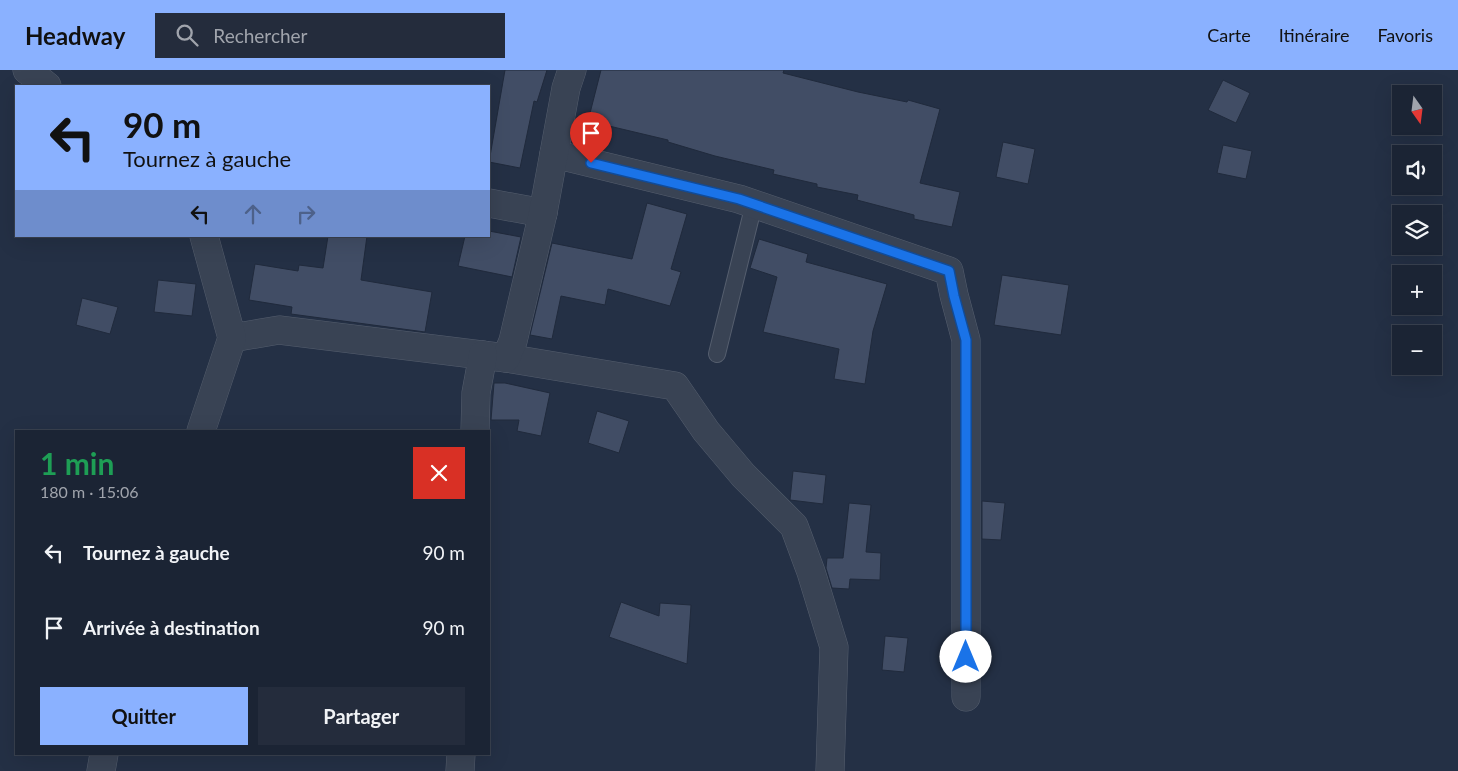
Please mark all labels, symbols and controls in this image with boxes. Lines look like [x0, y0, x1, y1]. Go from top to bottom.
search box [155, 13, 505, 58]
text: Headway [25, 21, 125, 50]
icon: search [173, 21, 201, 49]
text: Rechercher [213, 24, 308, 47]
text: Carte [1207, 24, 1251, 46]
text: Itinéraire [1279, 24, 1349, 46]
text: Favoris [1377, 24, 1433, 46]
north arrow [1392, 85, 1442, 135]
map controls [1392, 85, 1442, 375]
text: 90 m [123, 103, 201, 145]
icon: left [40, 105, 105, 170]
pin [570, 112, 612, 163]
icon: arrive [577, 119, 605, 147]
text: Tournez à gauche [123, 145, 291, 172]
button: sound [1392, 145, 1442, 195]
icon: left [186, 200, 214, 228]
icon: ahead [239, 200, 267, 228]
icon: right [292, 200, 320, 228]
button: layers [1392, 205, 1442, 255]
button: + [1392, 265, 1442, 315]
button: − [1392, 325, 1442, 375]
text: 1 min [40, 445, 114, 481]
button: close [413, 447, 465, 499]
text: 180 m · 15:06 [40, 482, 139, 501]
icon: left [40, 539, 68, 567]
text: Tournez à gauche [83, 541, 230, 564]
text: 90 m [422, 541, 465, 564]
icon: arrive [40, 614, 68, 642]
text: Arrivée à destination [83, 616, 260, 639]
text: 90 m [422, 616, 465, 639]
position arrow [939, 630, 991, 682]
button: Quitter [40, 687, 248, 745]
button: Partager [258, 687, 465, 745]

